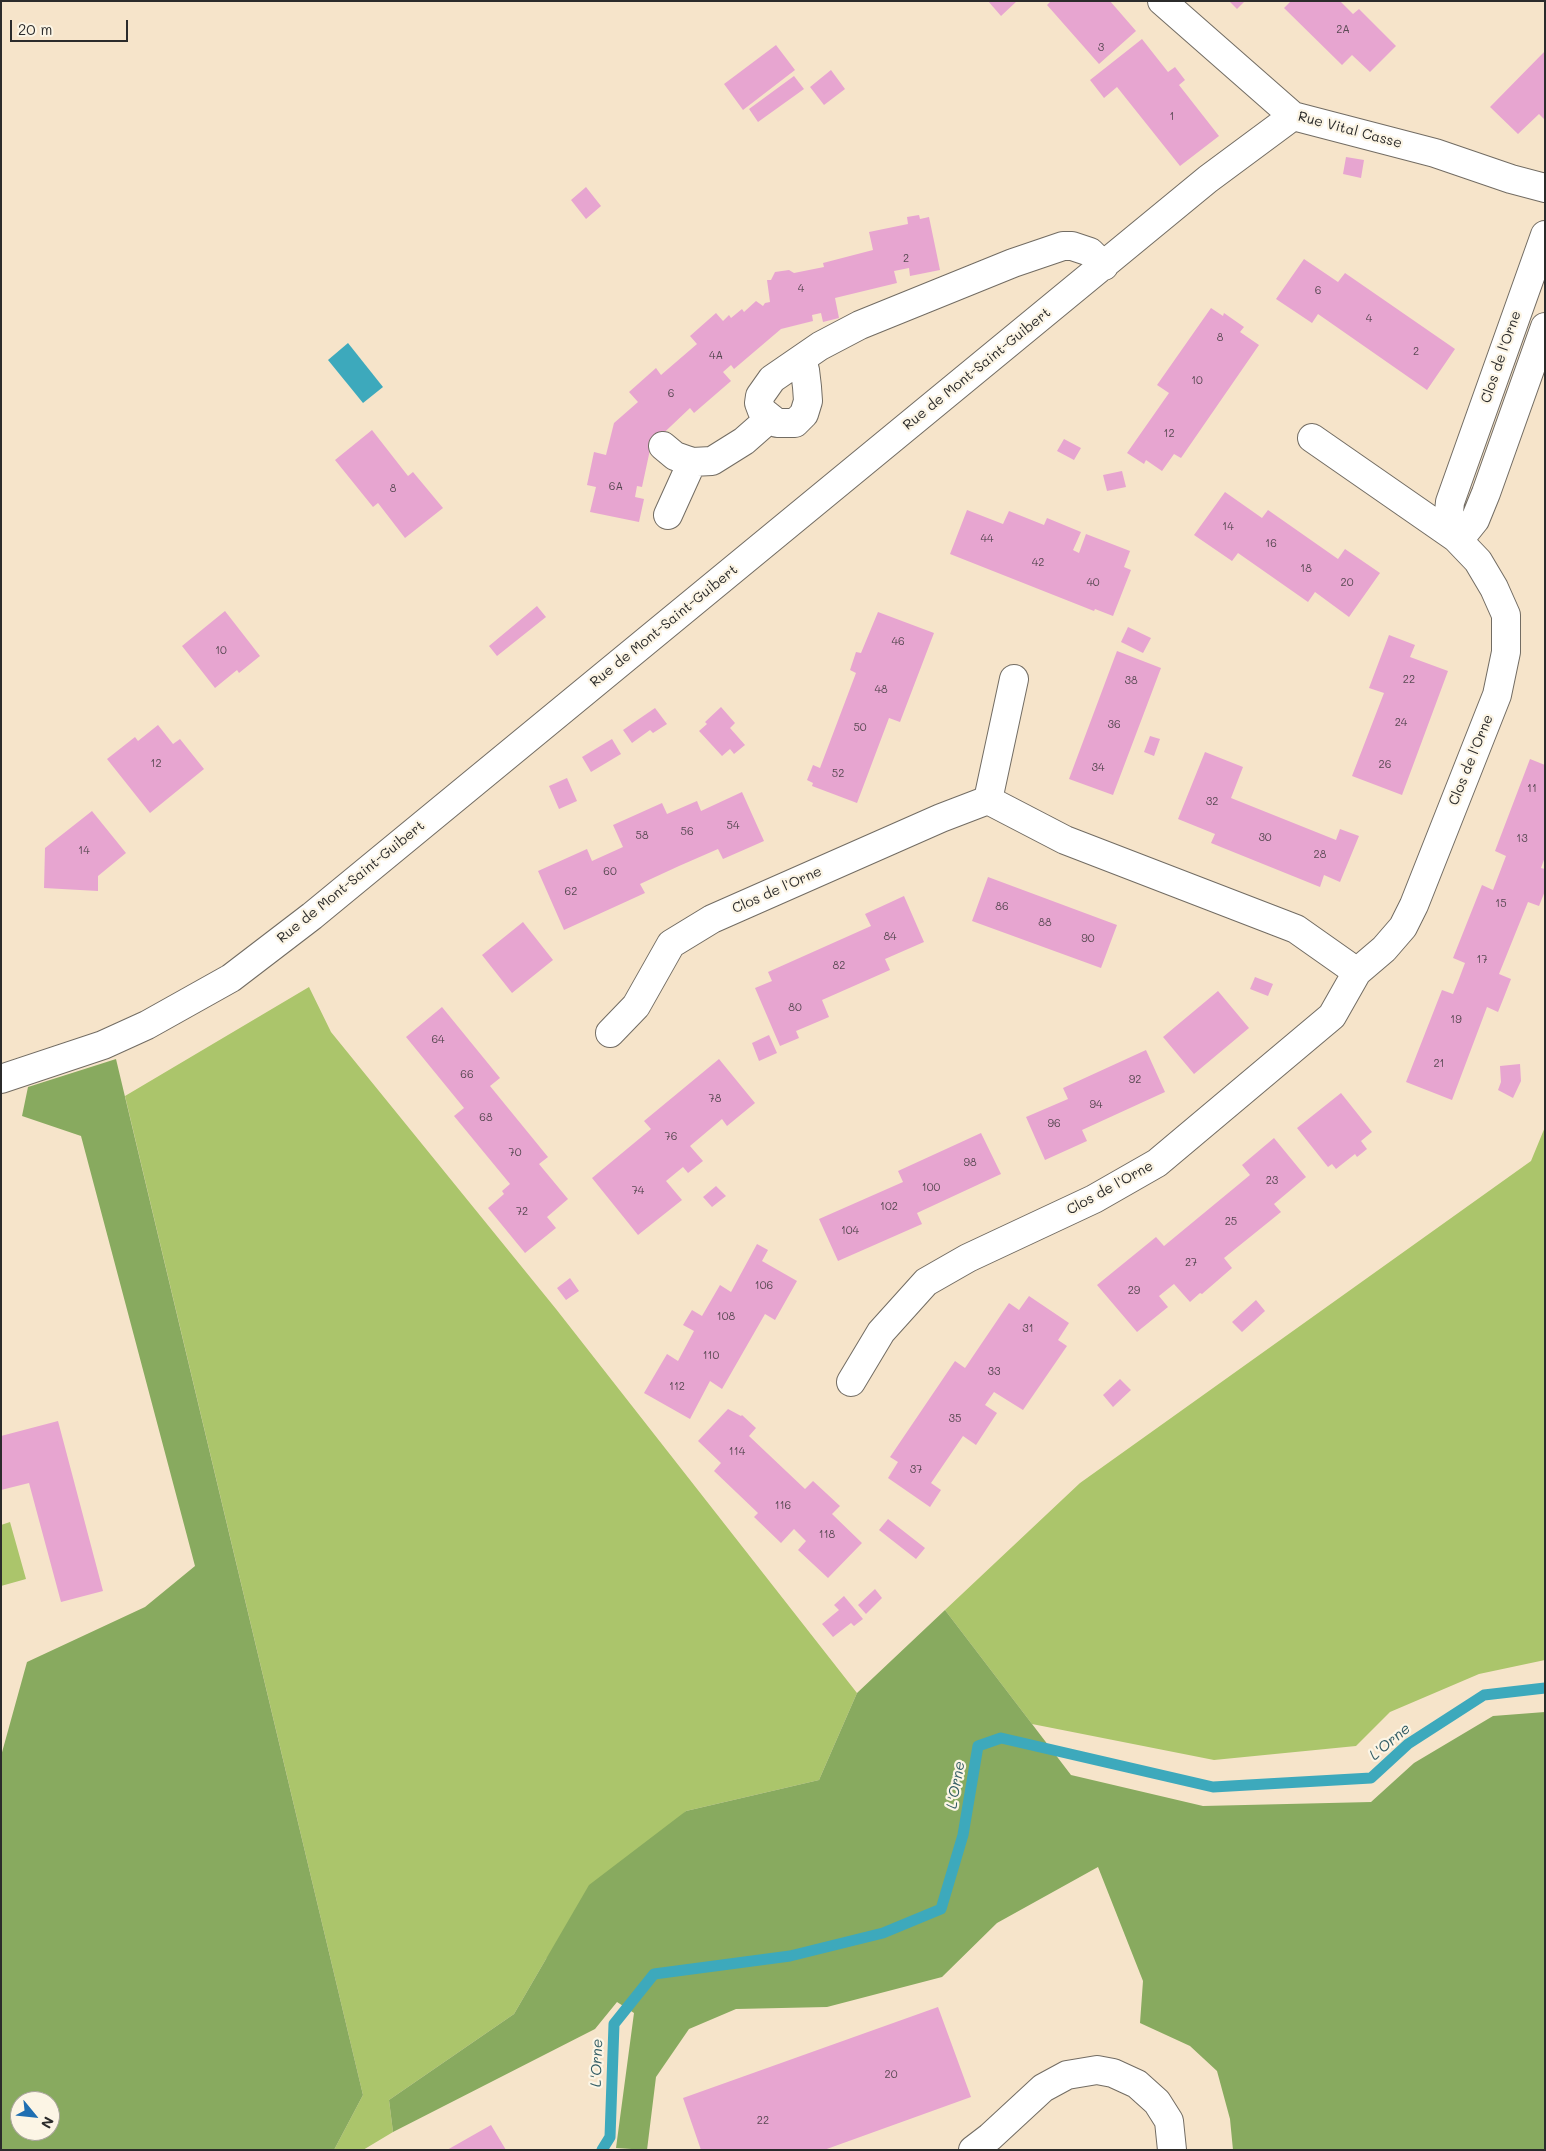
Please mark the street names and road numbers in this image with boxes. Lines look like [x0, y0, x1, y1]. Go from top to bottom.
street label: Rue Vital Casse [1296, 108, 1404, 152]
street label: Rue de Mont-Saint-Guibert [900, 304, 1054, 434]
street label: Clos de l'Orne [1477, 309, 1525, 405]
street label: Rue de Mont-Saint-Guibert [587, 561, 741, 691]
street label: Clos de l'Orne [1445, 712, 1497, 808]
street label: Rue de Mont-Saint-Guibert [274, 817, 428, 947]
street label: Clos de l'Orne [730, 863, 824, 917]
street label: Clos de l'Orne [1064, 1157, 1156, 1219]

